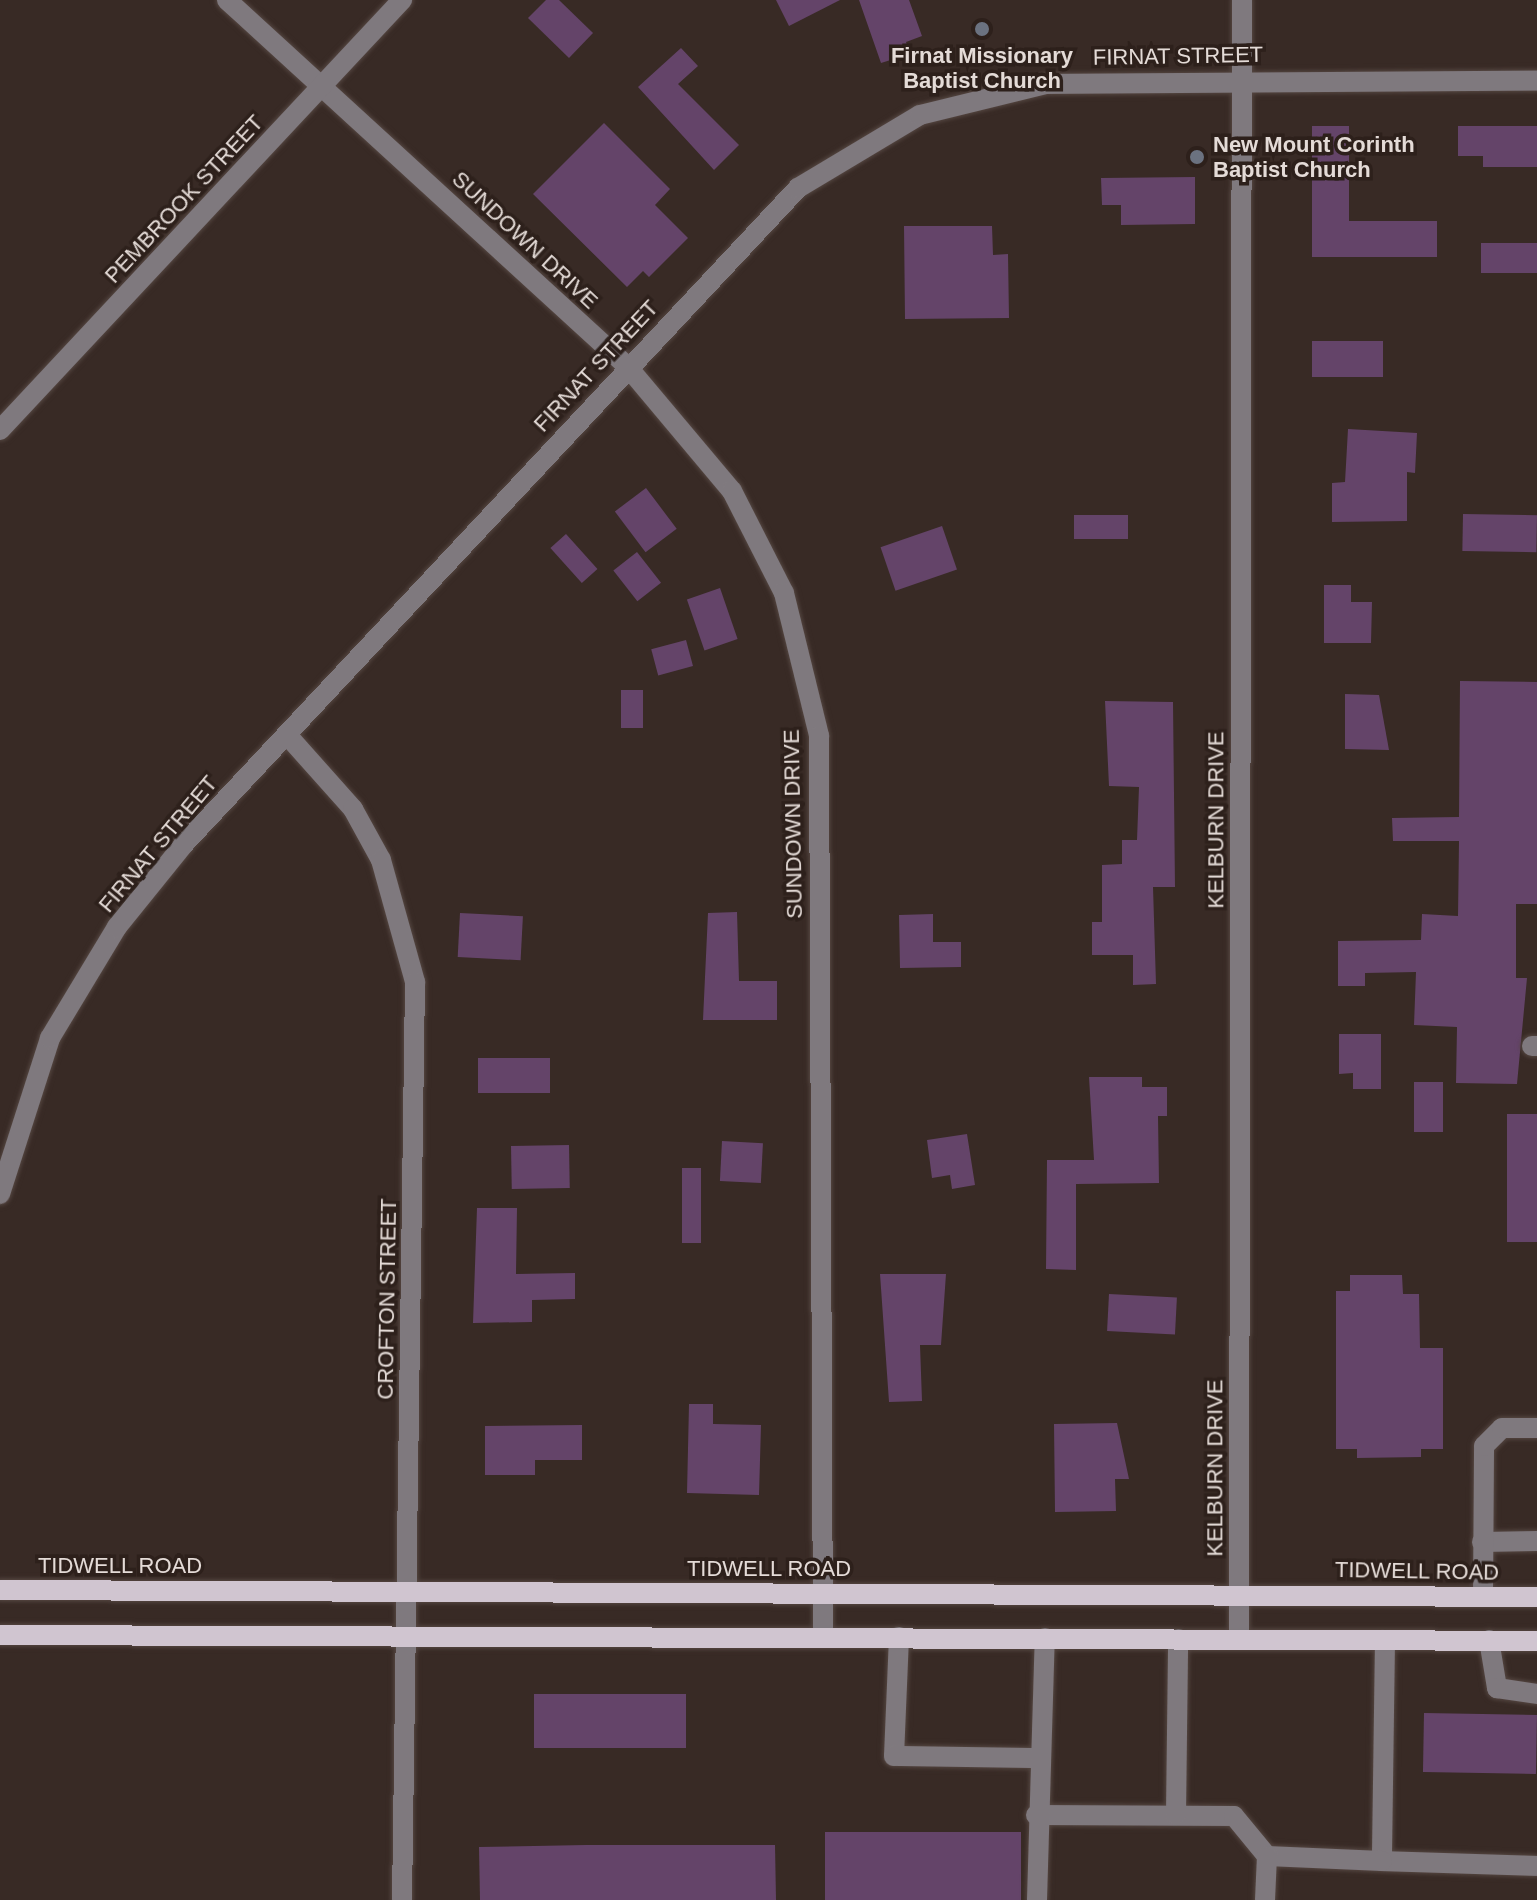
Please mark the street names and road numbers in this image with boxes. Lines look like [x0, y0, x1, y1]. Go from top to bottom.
street label: FIRNAT STREET [1092, 41, 1264, 71]
street label: PEMBROOK STREET [99, 110, 269, 288]
street label: SUNDOWN DRIVE [447, 166, 603, 314]
street label: FIRNAT STREET [528, 295, 664, 437]
street label: SUNDOWN DRIVE [778, 729, 808, 919]
street label: KELBURN DRIVE [1203, 731, 1229, 909]
street label: FIRNAT STREET [93, 770, 223, 918]
street label: CROFTON STREET [372, 1198, 402, 1400]
street label: KELBURN DRIVE [1202, 1379, 1228, 1557]
street label: TIDWELL ROAD [37, 1553, 203, 1579]
street label: TIDWELL ROAD [686, 1556, 852, 1582]
street label: TIDWELL ROAD [1334, 1556, 1500, 1586]

